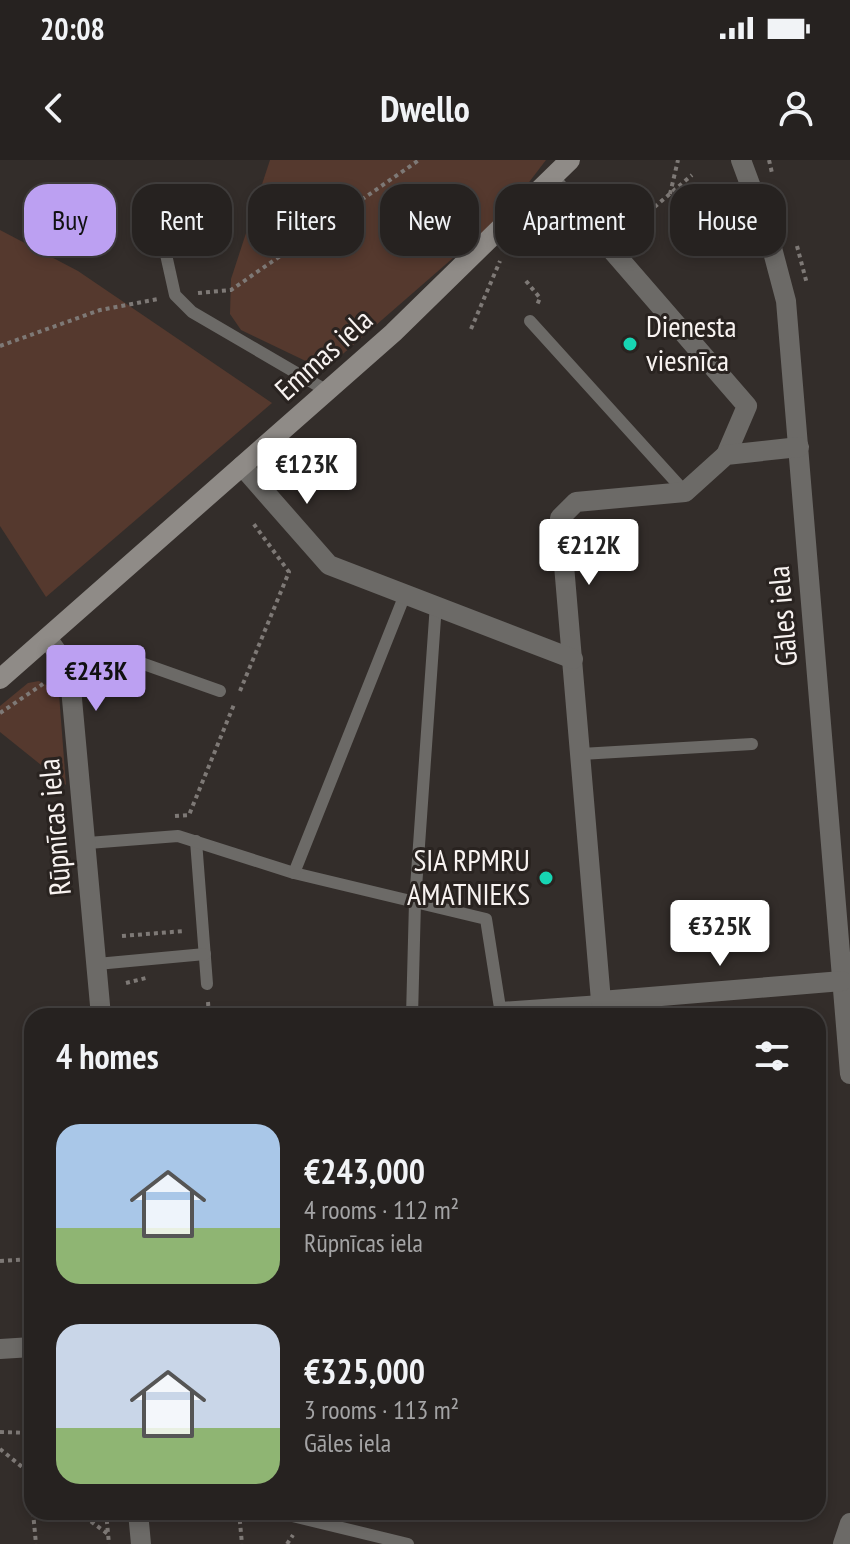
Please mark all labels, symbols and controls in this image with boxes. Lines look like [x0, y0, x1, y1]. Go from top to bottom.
text: 20:08 [40, 9, 105, 48]
text: Dwello [380, 85, 470, 132]
icon: back [32, 86, 76, 130]
icon: person [774, 86, 818, 130]
chip: Buy [24, 184, 116, 256]
chip: Rent [132, 184, 232, 256]
chip: Filters [248, 184, 364, 256]
chip: New [380, 184, 479, 256]
chip: Apartment [495, 184, 654, 256]
chip: House [670, 184, 786, 256]
street label: Emmas iela [266, 300, 380, 408]
place label: Dienesta viesnīca [646, 306, 737, 379]
marker: Dienesta viesnīca [621, 335, 639, 353]
pin: €123K [251, 438, 363, 506]
text: €123K [275, 447, 339, 480]
pin: €212K [533, 519, 645, 587]
text: €212K [557, 528, 621, 561]
street label: Gāles iela [758, 564, 805, 668]
pin: €243K [40, 645, 152, 713]
text: €243K [64, 654, 128, 687]
street label: Rūpnīcas iela [28, 757, 79, 897]
place label: SIA RPMRU AMATNIEKS [407, 840, 530, 913]
marker: SIA RPMRU AMATNIEKS [537, 869, 555, 887]
pin: €325K [664, 900, 776, 968]
text: €325K [688, 909, 752, 942]
text: 4 homes [56, 1034, 159, 1078]
icon: filters [750, 1034, 794, 1078]
text: €243,000 [304, 1149, 425, 1193]
icon: home [120, 1156, 216, 1252]
text: 4 rooms · 112 m² [304, 1193, 459, 1226]
text: Rūpnīcas iela [304, 1226, 423, 1259]
text: €325,000 [304, 1349, 425, 1393]
icon: home [120, 1356, 216, 1452]
text: 3 rooms · 113 m² [304, 1393, 459, 1426]
text: Gāles iela [304, 1426, 391, 1459]

